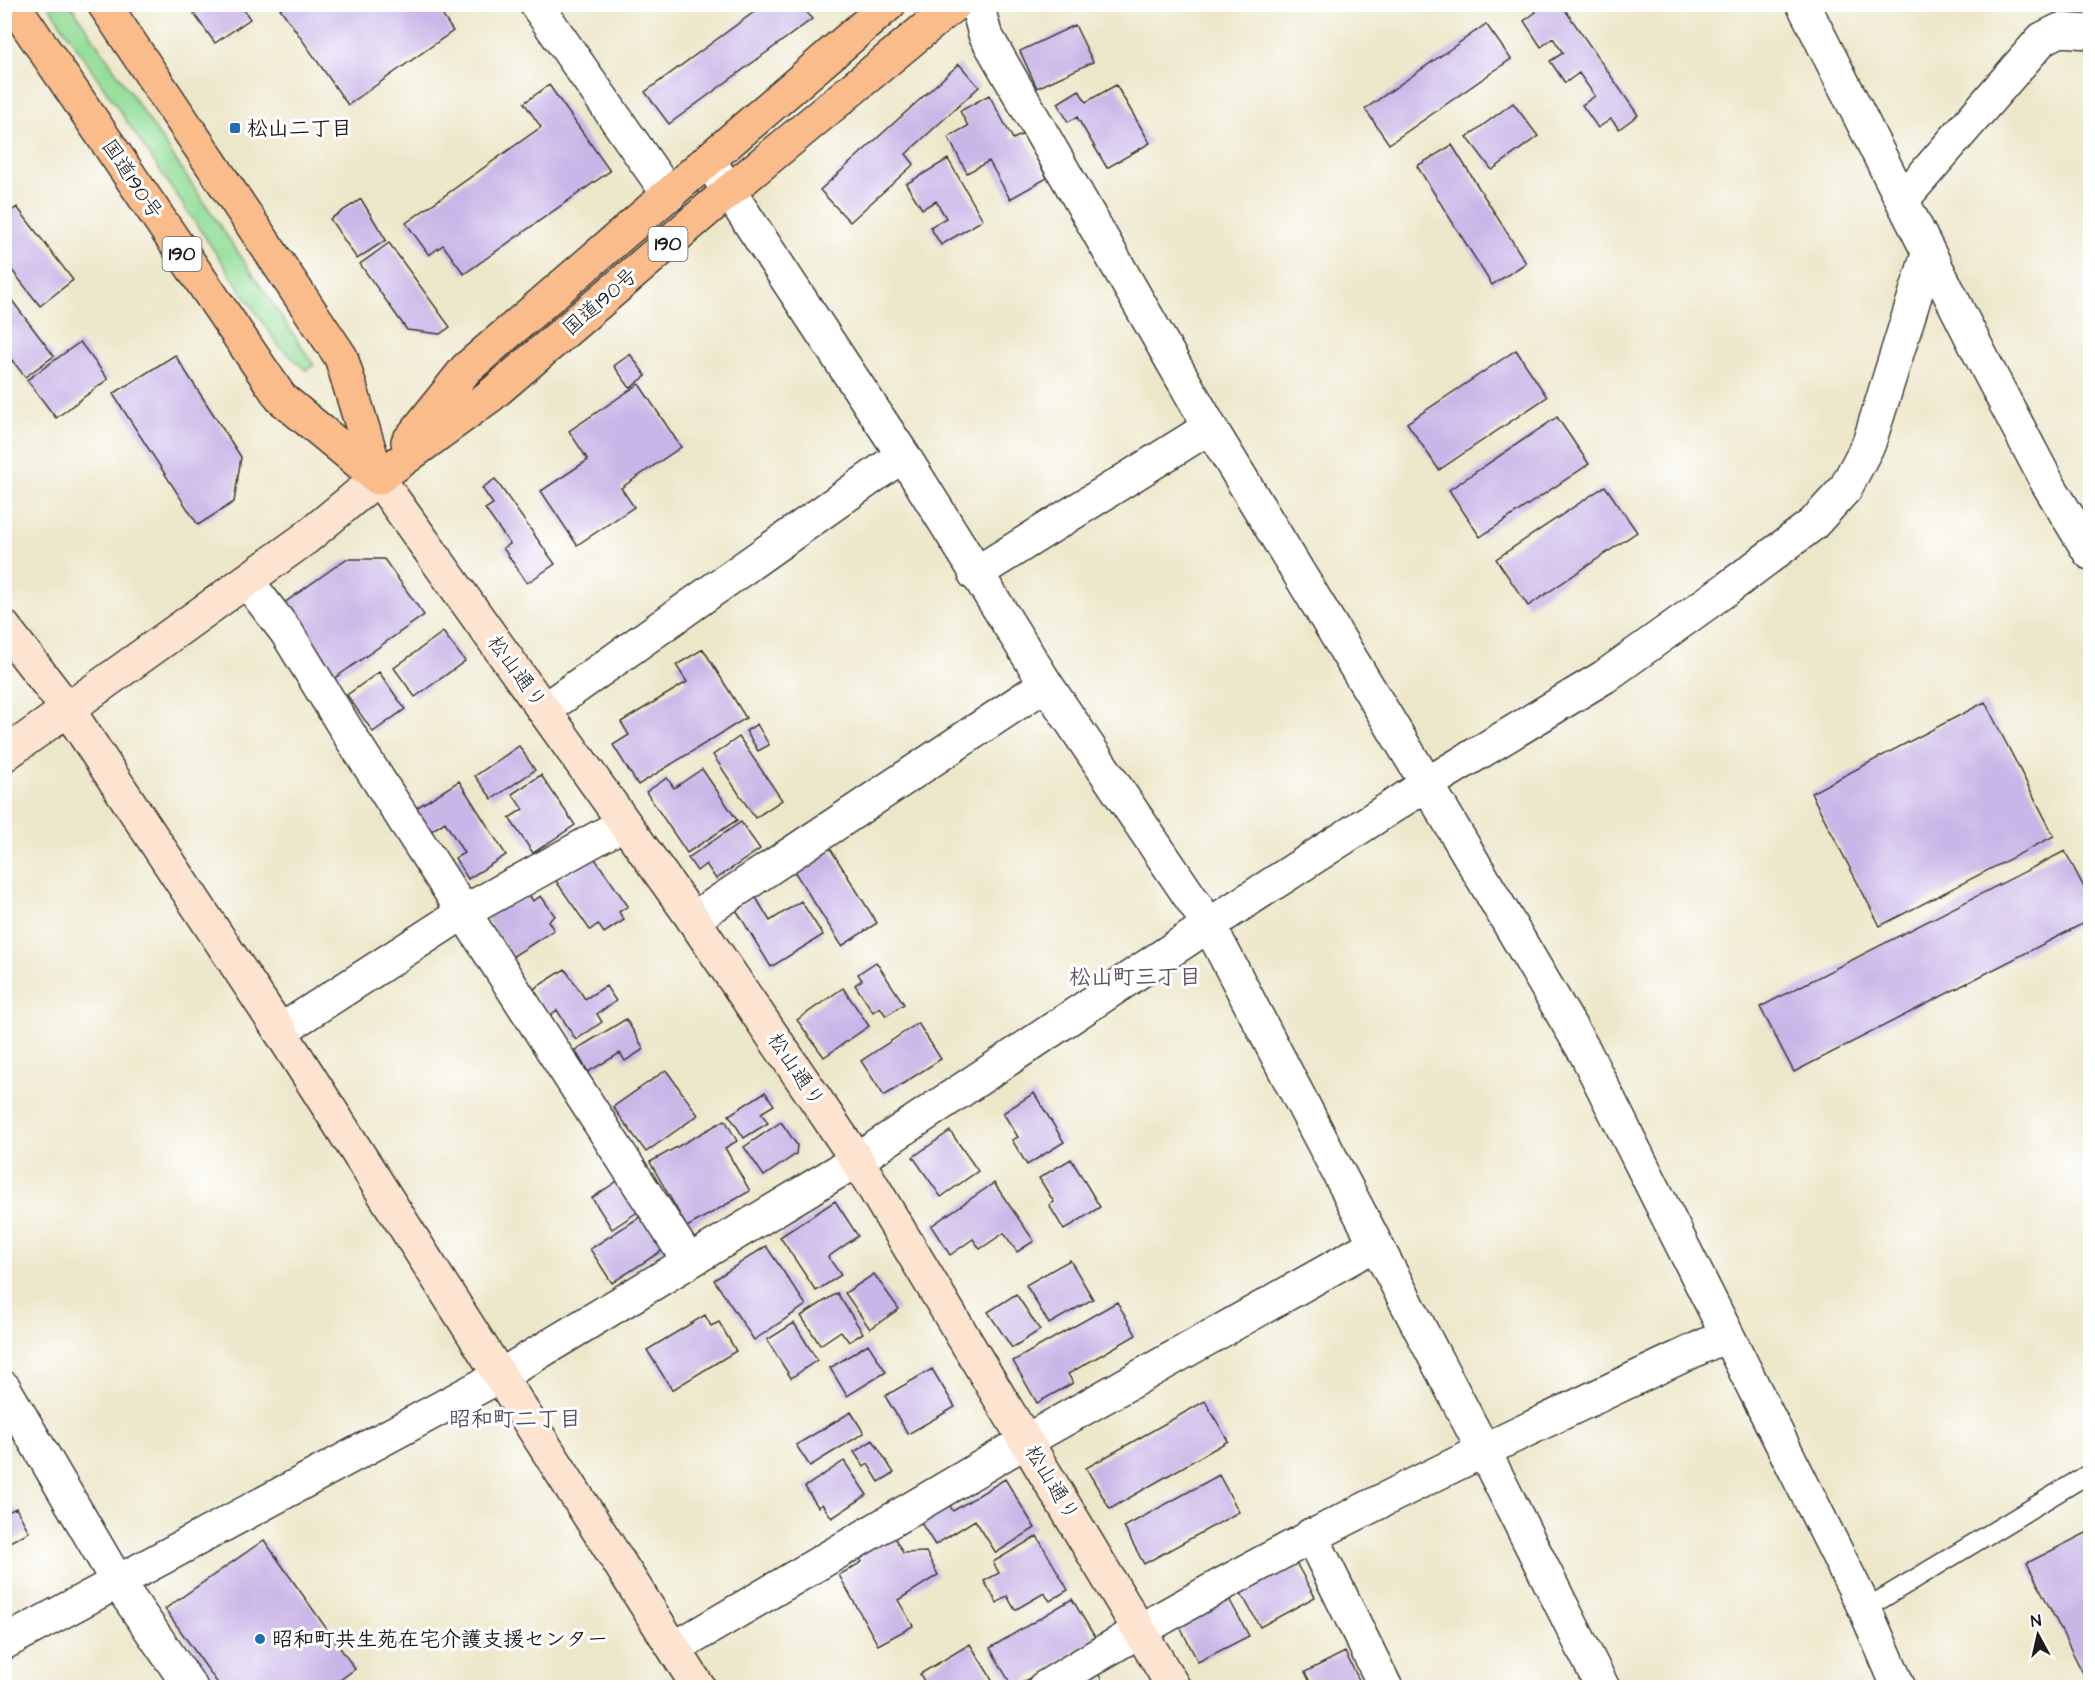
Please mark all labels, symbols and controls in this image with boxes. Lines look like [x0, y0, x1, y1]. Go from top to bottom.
place label: 松山二丁目 [247, 114, 352, 143]
marker: 松山二丁目 [228, 121, 242, 135]
street label: 国道190号 [95, 133, 169, 225]
road number: 190 [648, 227, 688, 261]
road number: 190 [162, 237, 201, 271]
street label: 国道190号 [556, 261, 644, 343]
street label: 松山通り [481, 629, 553, 715]
district label: 松山町三丁目 [1069, 962, 1201, 993]
street label: 松山通り [760, 1027, 832, 1113]
district label: 昭和町二丁目 [449, 1404, 581, 1435]
street label: 松山通り [1018, 1440, 1086, 1526]
north arrow [2008, 1605, 2068, 1665]
text: N [2030, 1610, 2043, 1633]
place label: 昭和町共生苑在宅介護支援センター [272, 1625, 608, 1654]
marker: 昭和町共生苑在宅介護支援センター [253, 1632, 267, 1646]

